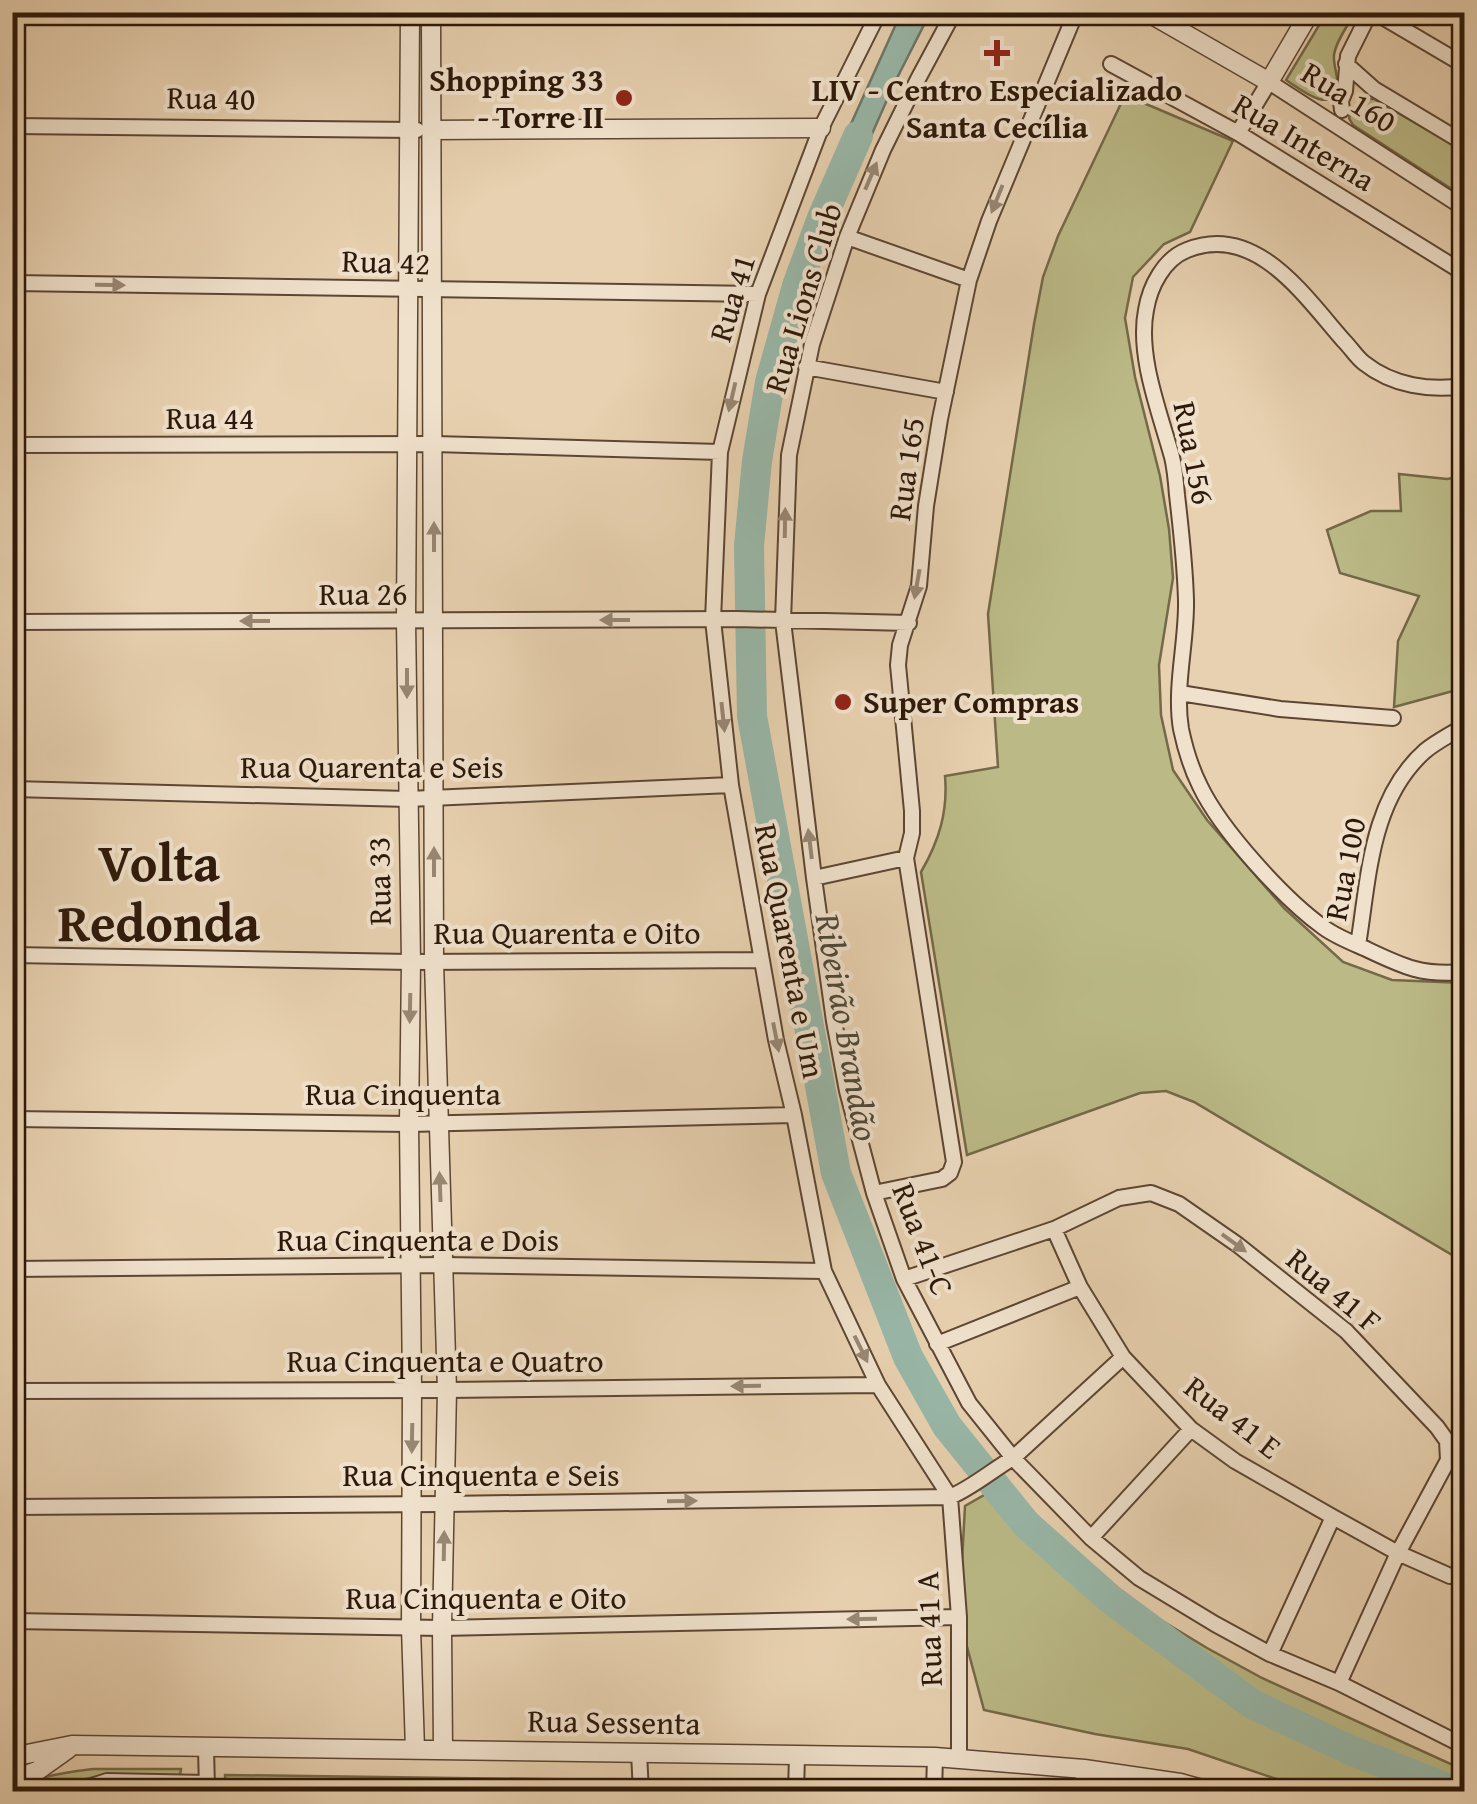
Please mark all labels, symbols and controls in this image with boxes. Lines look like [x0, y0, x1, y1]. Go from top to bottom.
marker: LIV - Centro Especializado Santa Cecília [984, 40, 1010, 66]
street label: Rua 160 [1293, 49, 1406, 144]
place label: Shopping 33 - Torre II [429, 56, 604, 140]
place label: LIV - Centro Especializado Santa Cecília [812, 66, 1182, 150]
street label: Rua 40 [166, 73, 256, 122]
street label: Rua Interna [1224, 81, 1384, 202]
marker: Shopping 33 - Torre II [613, 87, 635, 109]
one-way arrow [863, 161, 879, 191]
one-way arrow [989, 184, 1005, 214]
street label: Rua Lions Club [751, 197, 854, 399]
street label: Rua 42 [341, 236, 431, 287]
street label: Rua 41 [696, 249, 767, 347]
one-way arrow [94, 277, 126, 293]
one-way arrow [724, 381, 740, 412]
street label: Rua 44 [166, 394, 254, 441]
street label: Rua 156 [1161, 397, 1227, 508]
street label: Rua 165 [875, 414, 936, 524]
one-way arrow [777, 507, 793, 539]
one-way arrow [426, 520, 442, 552]
one-way arrow [909, 569, 924, 601]
street label: Rua 26 [319, 570, 407, 617]
one-way arrow [599, 612, 631, 628]
one-way arrow [239, 613, 271, 629]
one-way arrow [399, 667, 415, 699]
place label: Super Compras [863, 678, 1079, 725]
marker: Super Compras [832, 691, 854, 713]
one-way arrow [715, 701, 731, 733]
street label: Rua Quarenta e Seis [240, 743, 504, 790]
street label: Rua 100 [1312, 813, 1378, 924]
street label: Rua Quarenta e Um [743, 820, 838, 1082]
district label: Volta Redonda [58, 824, 261, 960]
one-way arrow [802, 827, 818, 859]
street label: Rua 33 [354, 836, 403, 926]
one-way arrow [426, 845, 442, 877]
water label: Ribeirão Brandão [802, 908, 893, 1145]
street label: Rua Quarenta e Oito [433, 909, 701, 956]
one-way arrow [402, 992, 418, 1024]
one-way arrow [768, 1022, 784, 1053]
street label: Rua Cinquenta [305, 1070, 501, 1117]
one-way arrow [432, 1170, 448, 1202]
street label: Rua 41-C [881, 1176, 966, 1302]
street label: Rua Cinquenta e Dois [277, 1216, 559, 1263]
one-way arrow [1221, 1233, 1247, 1252]
street label: Rua 41 F [1277, 1236, 1392, 1343]
one-way arrow [852, 1334, 869, 1363]
street label: Rua Cinquenta e Quatro [286, 1337, 604, 1384]
street label: Rua 41 E [1175, 1364, 1292, 1470]
one-way arrow [729, 1378, 761, 1394]
one-way arrow [404, 1422, 420, 1454]
street label: Rua Cinquenta e Seis [342, 1451, 620, 1498]
one-way arrow [667, 1493, 699, 1509]
one-way arrow [436, 1530, 452, 1562]
street label: Rua 41 A [903, 1570, 954, 1687]
street label: Rua Cinquenta e Oito [346, 1574, 626, 1621]
one-way arrow [845, 1612, 877, 1628]
street label: Rua Sessenta [527, 1696, 701, 1747]

